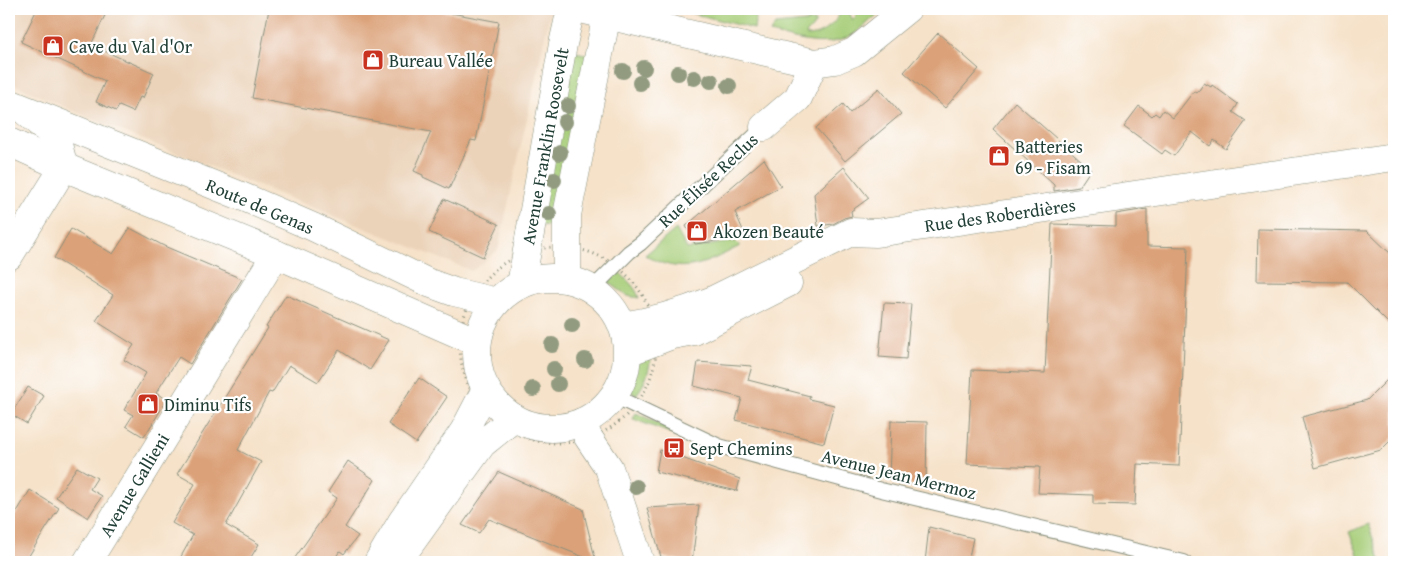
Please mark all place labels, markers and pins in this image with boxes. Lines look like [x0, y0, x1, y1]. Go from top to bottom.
place label: Cave du Val d'Or [69, 33, 193, 60]
shop icon: Cave du Val d'Or [41, 34, 65, 58]
place label: Bureau Vallée [389, 47, 493, 74]
shop icon: Bureau Vallée [361, 48, 385, 72]
place label: Batteries 69 - Fisam [1015, 133, 1091, 181]
shop icon: Batteries 69 - Fisam [987, 144, 1011, 168]
place label: Akozen Beauté [713, 218, 824, 245]
shop icon: Akozen Beauté [685, 219, 709, 243]
place label: Diminu Tifs [164, 391, 252, 418]
shop icon: Diminu Tifs [136, 392, 160, 416]
place label: Sept Chemins [690, 435, 793, 462]
bus stop icon: Sept Chemins [662, 436, 686, 460]

